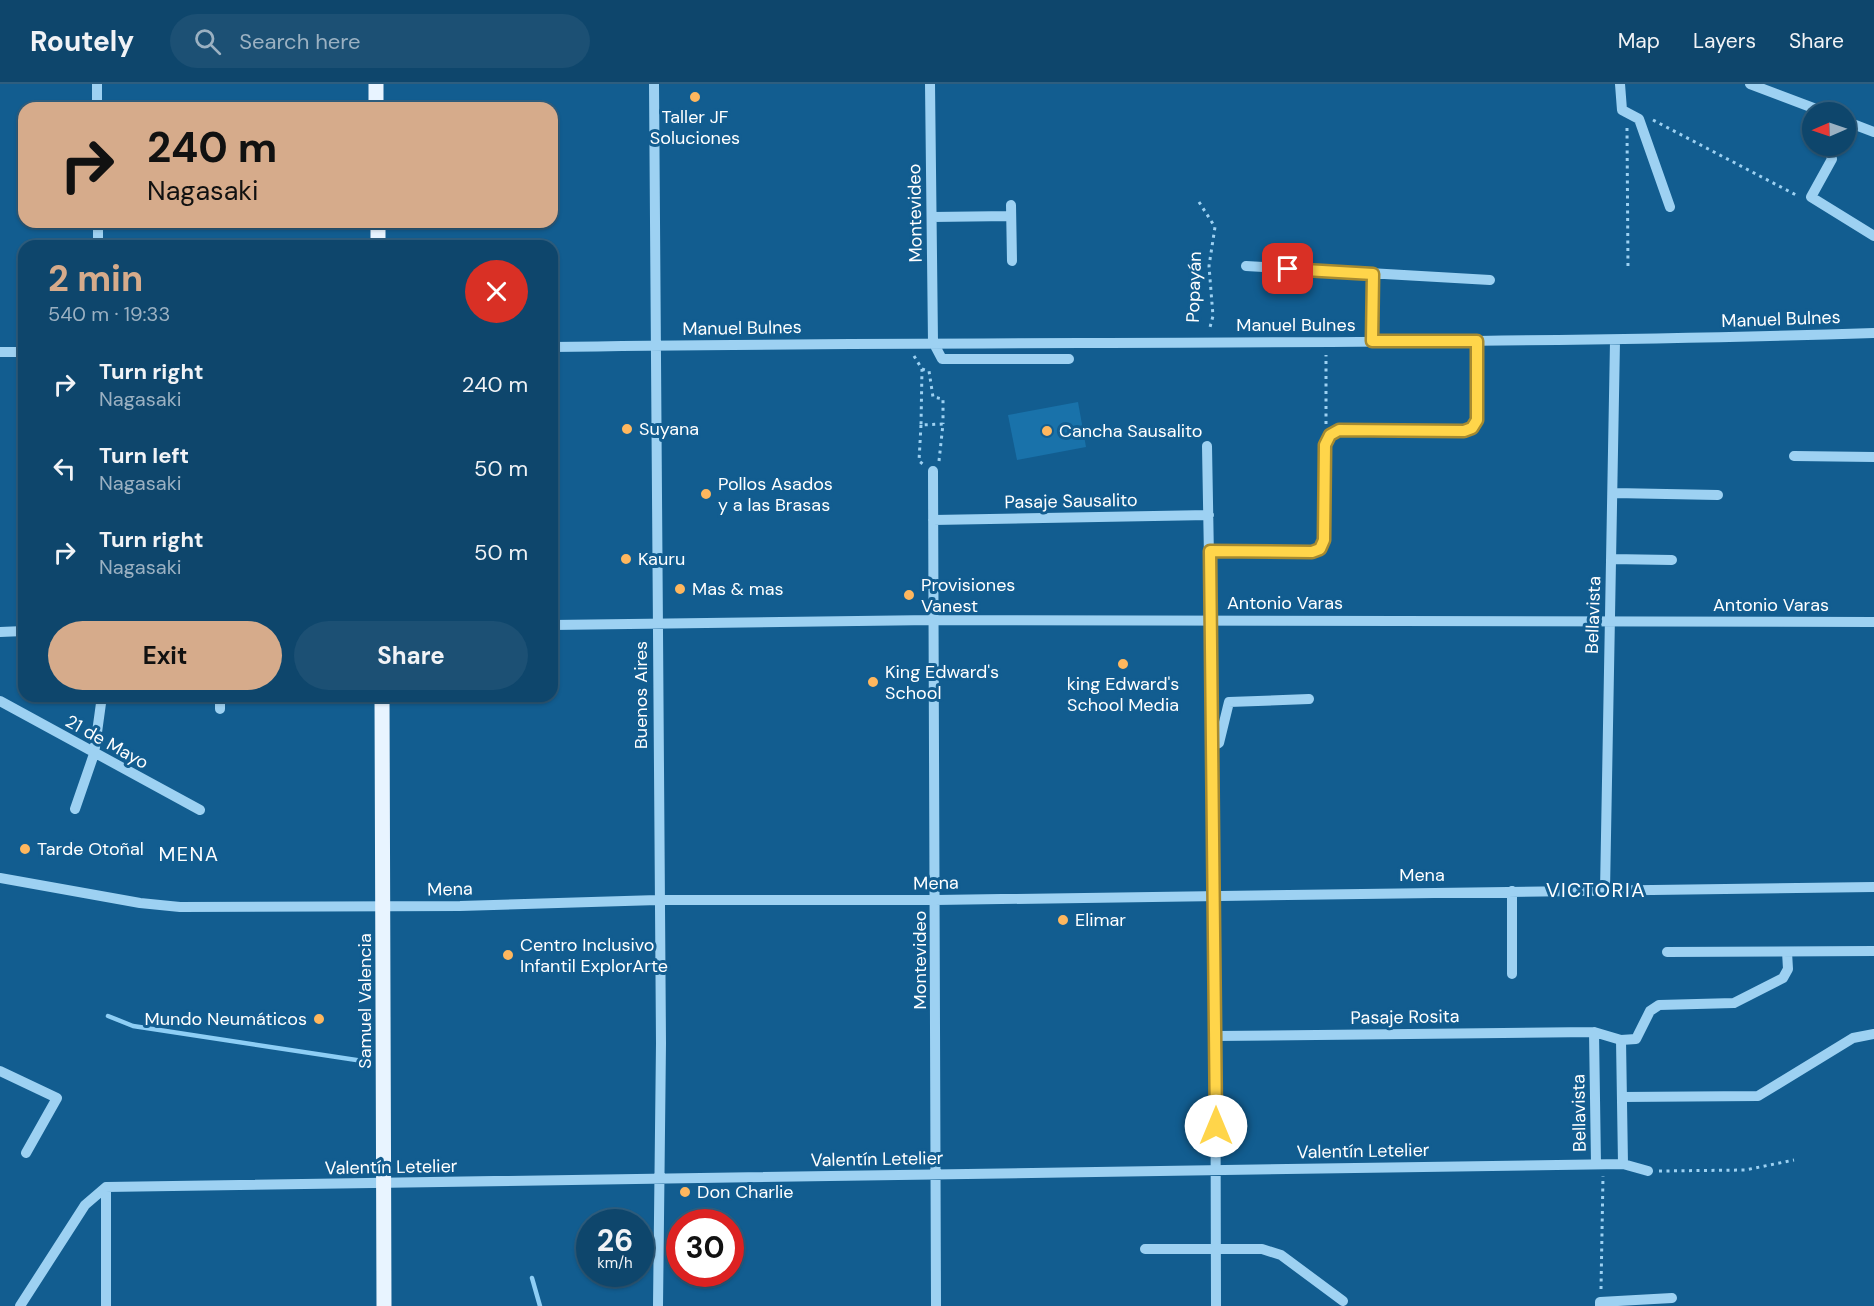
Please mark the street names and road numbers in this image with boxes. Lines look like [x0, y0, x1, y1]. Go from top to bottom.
street label: Montevideo [902, 163, 928, 263]
street label: Popayán [1181, 251, 1207, 323]
street label: Manuel Bulnes [1721, 305, 1841, 333]
street label: Manuel Bulnes [1236, 313, 1356, 337]
street label: Manuel Bulnes [682, 315, 802, 341]
street label: Pasaje Sausalito [1004, 488, 1138, 514]
street label: Bellavista [1580, 576, 1606, 654]
street label: Antonio Varas [1227, 591, 1343, 615]
street label: Antonio Varas [1713, 593, 1829, 617]
street label: Buenos Aires [629, 641, 653, 749]
street label: 21 de Mayo [61, 709, 153, 775]
street label: Mena [1399, 863, 1445, 887]
street label: Mena [913, 871, 959, 895]
street label: Mena [427, 877, 473, 901]
street label: Montevideo [908, 911, 932, 1009]
street label: Samuel Valencia [353, 933, 377, 1069]
street label: Pasaje Rosita [1350, 1004, 1460, 1030]
street label: Bellavista [1566, 1074, 1592, 1152]
street label: Valentín Letelier [1296, 1138, 1430, 1164]
street label: Valentín Letelier [810, 1146, 944, 1172]
street label: Valentín Letelier [324, 1154, 458, 1180]

